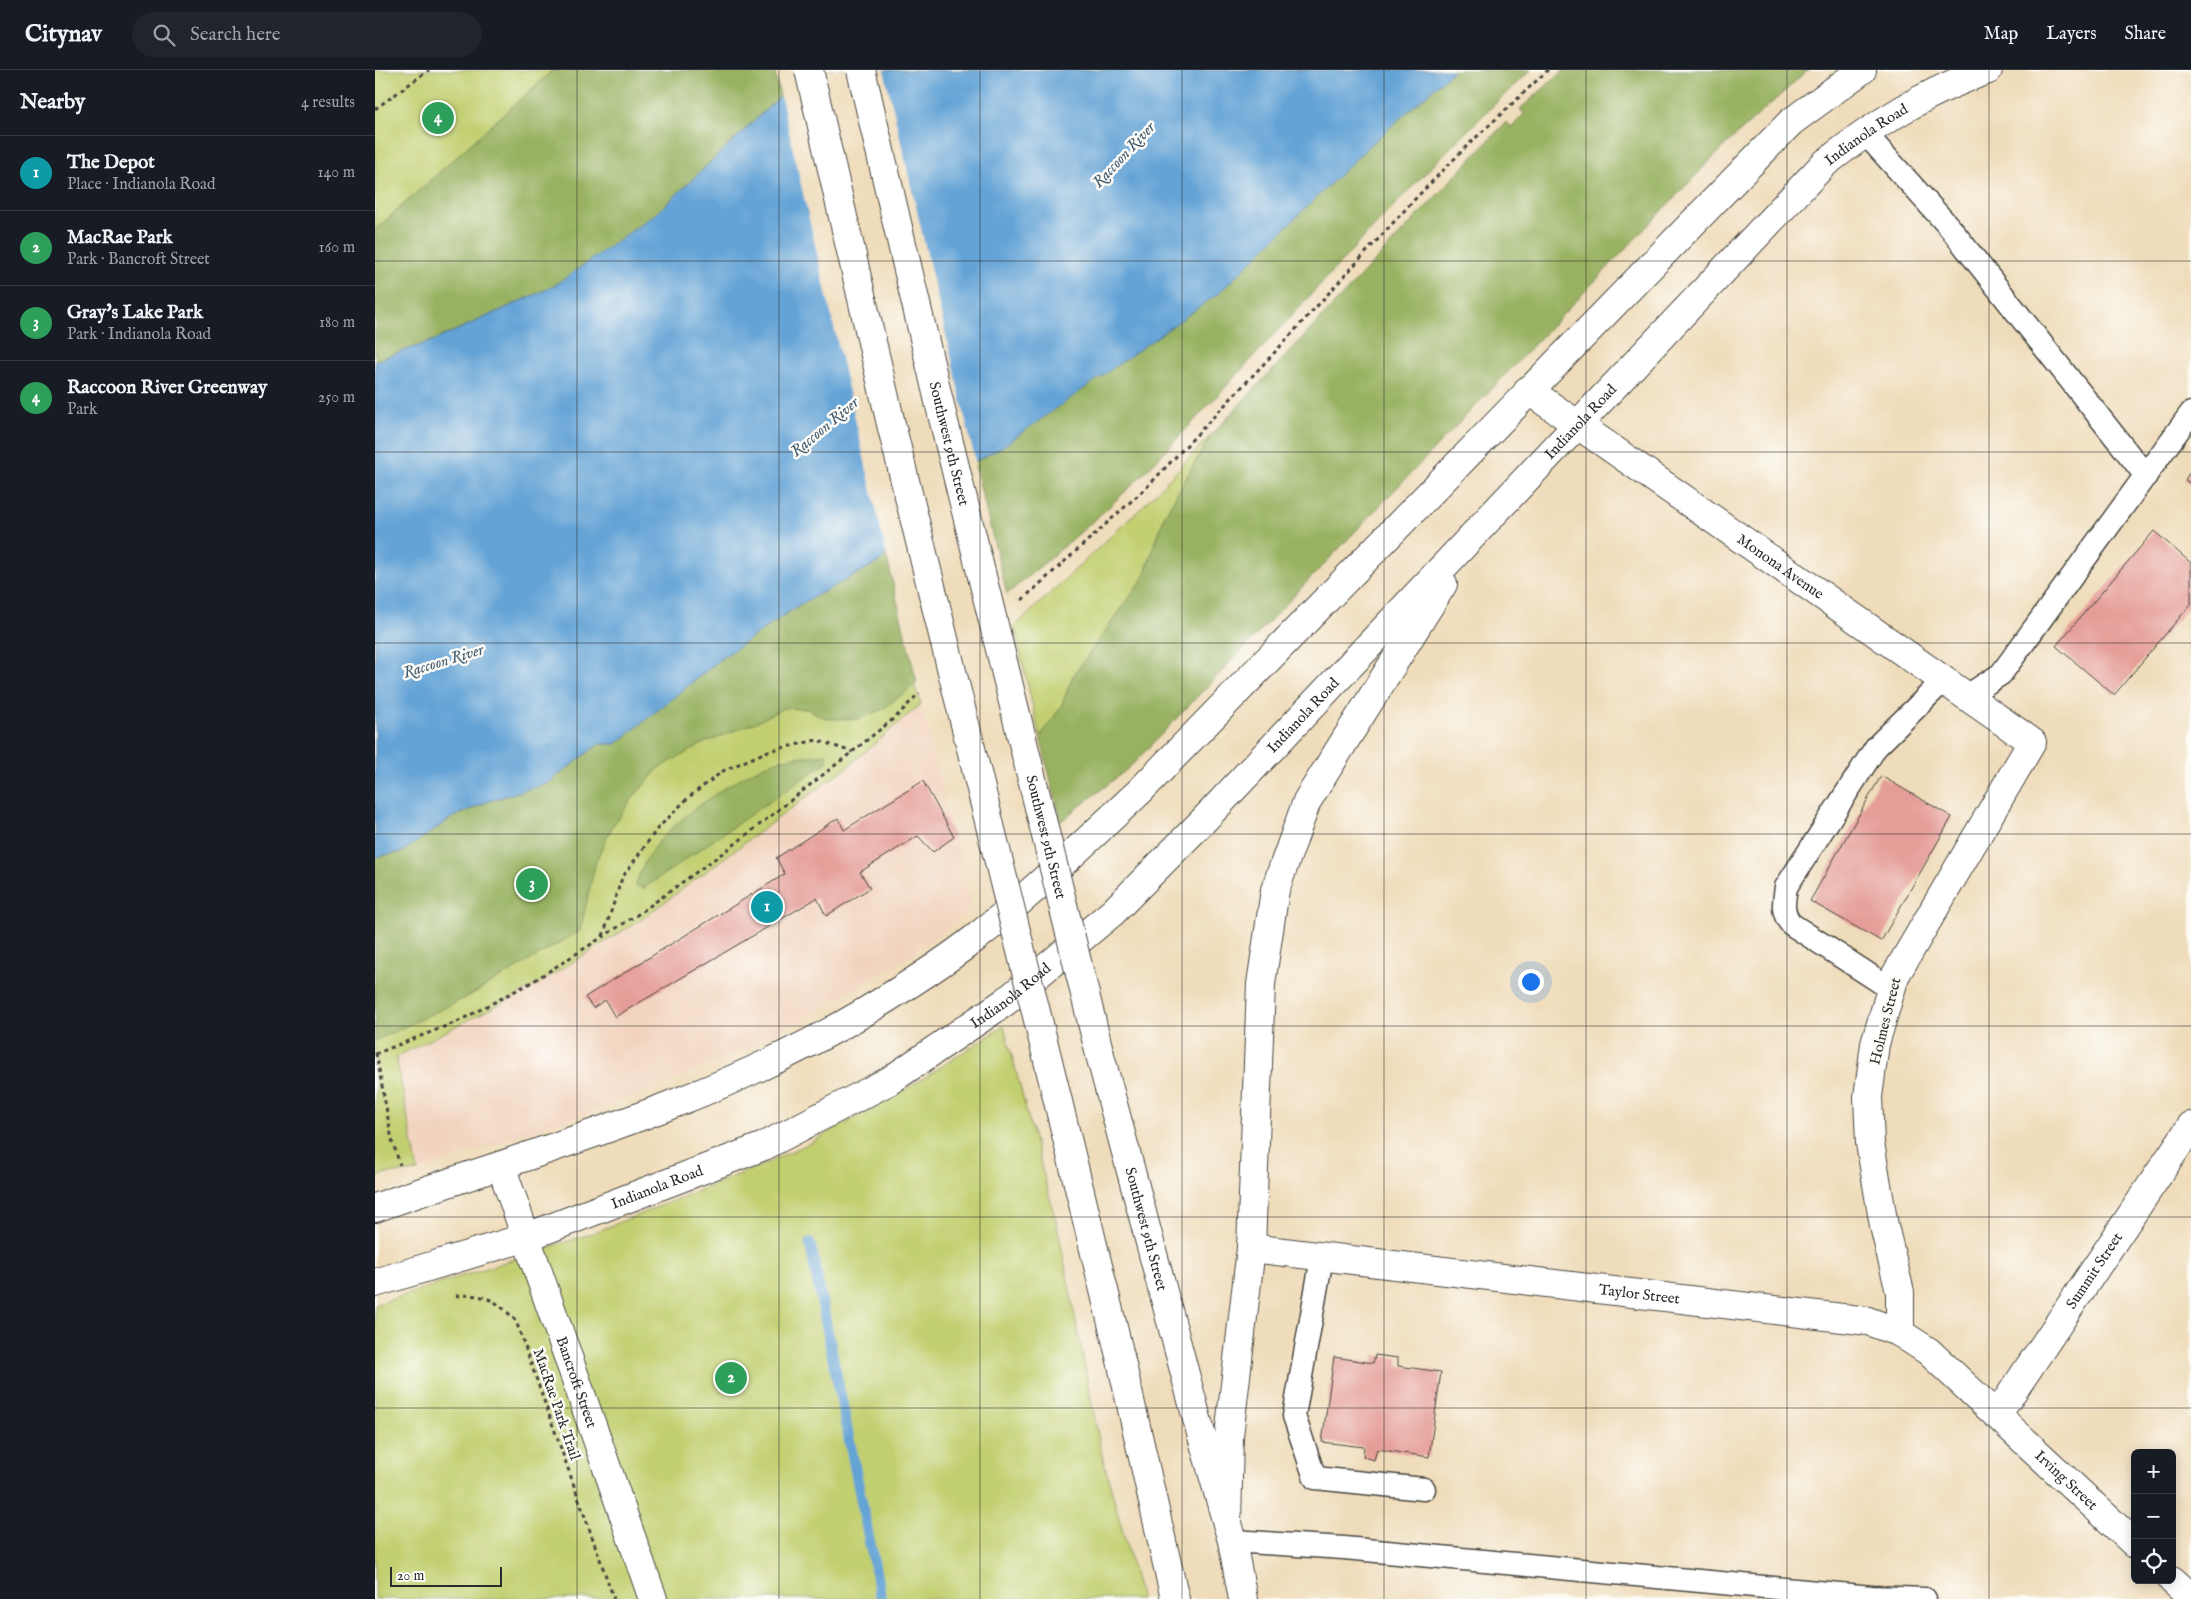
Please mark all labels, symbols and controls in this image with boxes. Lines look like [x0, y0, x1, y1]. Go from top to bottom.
search box [132, 12, 482, 57]
text: Citynav [25, 19, 102, 50]
icon: search [150, 21, 178, 49]
text: Search here [190, 23, 281, 47]
text: Map [1984, 23, 2018, 46]
text: Layers [2046, 23, 2097, 46]
text: Share [2125, 23, 2166, 46]
text: Nearby [20, 89, 85, 116]
text: 4 results [301, 93, 355, 113]
pin: 4 [422, 99, 454, 137]
street label: Indianola Road [1821, 99, 1912, 170]
water label: Raccoon River [1089, 117, 1161, 193]
text: The Depot [67, 151, 155, 175]
text: 1 [33, 163, 39, 183]
text: 140 m [317, 163, 355, 183]
text: Place · Indianola Road [67, 175, 215, 195]
text: MacRae Park [67, 226, 173, 250]
text: 2 [32, 238, 40, 258]
text: 160 m [319, 238, 355, 258]
text: Park · Bancroft Street [67, 250, 210, 270]
text: Gray's Lake Park [67, 301, 203, 325]
text: 3 [33, 313, 39, 333]
text: 180 m [319, 313, 355, 333]
text: Park · Indianola Road [67, 325, 211, 345]
text: Raccoon River Greenway [67, 376, 267, 400]
street label: Southwest 9th Street [925, 380, 973, 508]
street label: Indianola Road [1541, 380, 1622, 464]
text: 4 [32, 388, 40, 408]
text: 250 m [318, 388, 355, 408]
water label: Raccoon River [787, 392, 865, 462]
text: Park [67, 400, 97, 420]
street label: Monona Avenue [1733, 530, 1827, 604]
water label: Raccoon River [401, 640, 488, 684]
street label: Indianola Road [1263, 673, 1344, 757]
street label: Southwest 9th Street [1021, 773, 1070, 901]
pin: 3 [516, 865, 548, 903]
pin: 1 [751, 888, 783, 926]
street label: Indianola Road [967, 958, 1056, 1033]
your location [1518, 969, 1544, 995]
street label: Holmes Street [1865, 976, 1905, 1067]
street label: Indianola Road [609, 1161, 707, 1214]
street label: Southwest 9th Street [1120, 1165, 1171, 1293]
street label: Summit Street [2062, 1229, 2127, 1313]
street label: Taylor Street [1598, 1280, 1681, 1309]
street label: Bancroft Street [552, 1334, 601, 1430]
street label: MacRae Park Trail [529, 1346, 585, 1463]
pin: 2 [715, 1359, 747, 1397]
street label: Irving Street [2031, 1446, 2102, 1514]
map controls [2131, 1449, 2176, 1584]
button: + [2131, 1449, 2176, 1494]
button: − [2131, 1494, 2176, 1539]
button: locate [2131, 1539, 2176, 1584]
scale bar [390, 1564, 503, 1587]
text: 20 m [397, 1567, 424, 1585]

